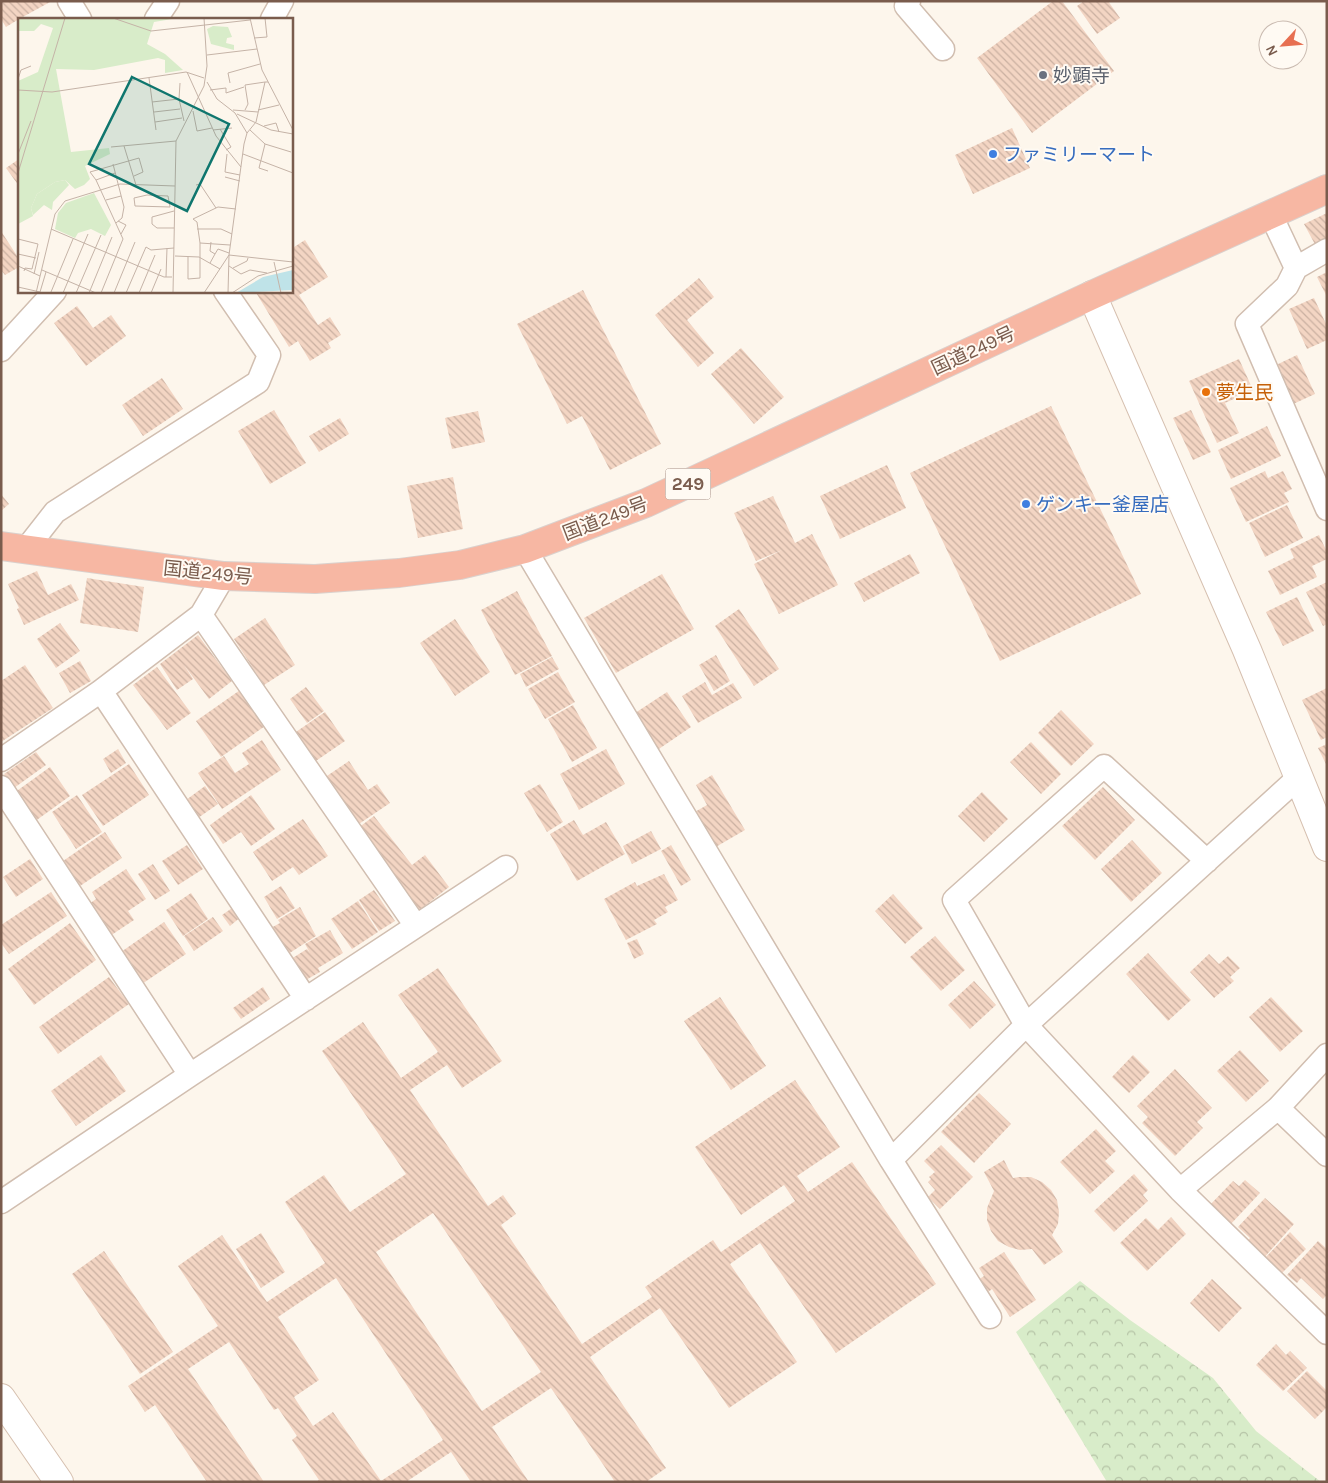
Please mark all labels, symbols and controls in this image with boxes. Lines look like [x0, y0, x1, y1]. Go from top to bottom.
inset map [18, 18, 292, 292]
north arrow [1258, 20, 1308, 70]
text: N [1262, 42, 1282, 59]
place label: 妙顕寺 [1053, 65, 1110, 87]
marker: 妙顕寺 [1037, 69, 1049, 81]
place label: ファミリーマート [1003, 144, 1155, 166]
marker: ファミリーマート [987, 148, 999, 160]
street label: 国道249号 [928, 322, 1019, 380]
place label: 夢生民 [1216, 382, 1273, 404]
marker: 夢生民 [1200, 386, 1212, 398]
road number: 249 [666, 468, 710, 499]
street label: 国道249号 [560, 493, 651, 545]
place label: ゲンキー釜屋店 [1036, 494, 1169, 516]
marker: ゲンキー釜屋店 [1020, 498, 1032, 510]
street label: 国道249号 [162, 557, 254, 589]

